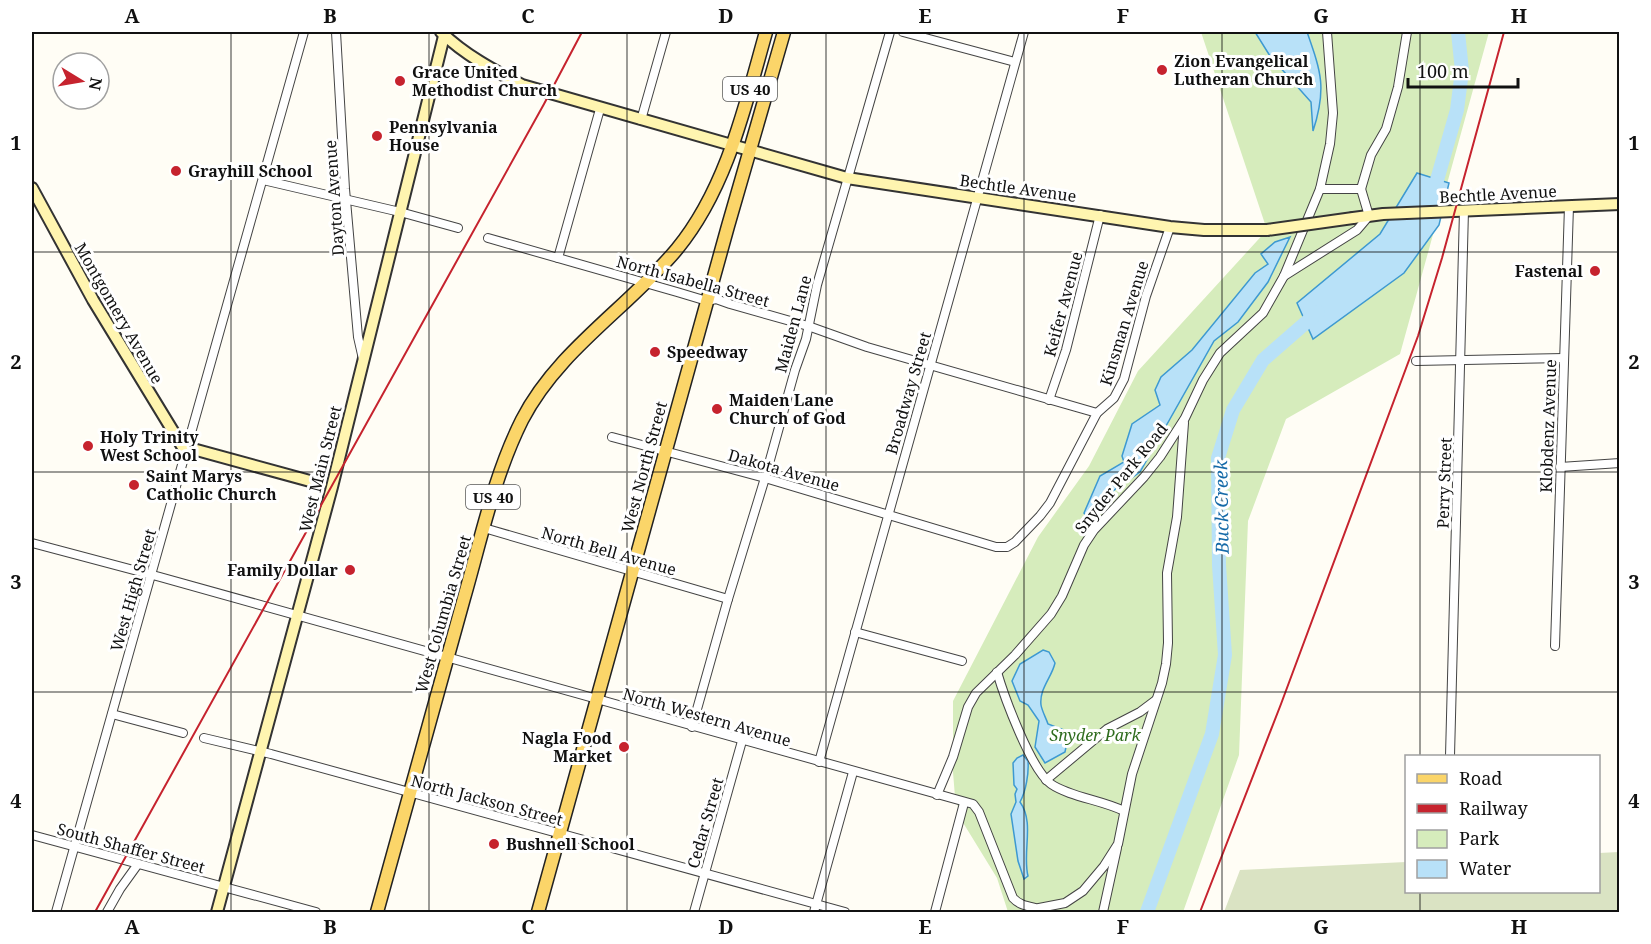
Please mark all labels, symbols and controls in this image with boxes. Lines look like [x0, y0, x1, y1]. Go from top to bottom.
text: A [124, 2, 140, 29]
text: B [323, 2, 337, 29]
text: C [521, 2, 535, 29]
text: D [718, 2, 734, 29]
text: E [918, 2, 932, 29]
text: F [1117, 2, 1129, 29]
text: G [1313, 2, 1329, 29]
text: H [1511, 2, 1527, 29]
place label: Zion Evangelical Lutheran Church [1174, 50, 1314, 90]
north arrow [51, 51, 111, 111]
scale bar [1408, 51, 1518, 89]
text: 100 m [1417, 59, 1469, 83]
place label: Grace United Methodist Church [412, 61, 558, 101]
marker: Zion Evangelical Lutheran Church [1155, 63, 1169, 77]
marker: Grace United Methodist Church [393, 74, 407, 88]
text: N [84, 76, 108, 93]
road number: US 40 [723, 77, 777, 101]
place label: Pennsylvania House [389, 116, 498, 156]
text: 1 [10, 129, 22, 156]
marker: Pennsylvania House [370, 129, 384, 143]
text: 1 [1628, 129, 1640, 156]
street label: Dayton Avenue [319, 139, 349, 257]
place label: Grayhill School [188, 160, 313, 182]
marker: Grayhill School [169, 164, 183, 178]
street label: Bechtle Avenue [958, 169, 1078, 207]
street label: Bechtle Avenue [1439, 180, 1557, 208]
street label: Montgomery Avenue [70, 238, 168, 388]
street label: Keifer Avenue [1038, 249, 1088, 359]
street label: North Isabella Street [614, 250, 772, 312]
street label: Kinsman Avenue [1095, 258, 1153, 388]
place label: Fastenal [1515, 260, 1583, 282]
marker: Fastenal [1588, 264, 1602, 278]
street label: Maiden Lane [769, 273, 817, 375]
street label: Broadway Street [880, 329, 936, 457]
place label: Speedway [667, 341, 748, 363]
marker: Speedway [648, 345, 662, 359]
text: 2 [10, 348, 22, 375]
text: 2 [1628, 348, 1640, 375]
street label: Klobdenz Avenue [1535, 359, 1561, 493]
place label: Maiden Lane Church of God [729, 389, 846, 429]
street label: West North Street [616, 399, 672, 535]
marker: Maiden Lane Church of God [710, 402, 724, 416]
street label: West Main Street [294, 403, 346, 535]
street label: Snyder Park Road [1070, 418, 1172, 538]
place label: Holy Trinity West School [100, 426, 199, 466]
street label: Perry Street [1431, 437, 1457, 529]
marker: Holy Trinity West School [81, 439, 95, 453]
street label: Dakota Avenue [726, 444, 842, 496]
water label: Buck Creek [1208, 459, 1234, 555]
place label: Saint Marys Catholic Church [146, 465, 277, 505]
marker: Saint Marys Catholic Church [127, 478, 141, 492]
road number: US 40 [466, 485, 520, 509]
street label: North Bell Avenue [539, 521, 679, 581]
street label: West High Street [105, 526, 161, 654]
street label: West Columbia Street [410, 532, 476, 696]
place label: Family Dollar [227, 559, 339, 581]
marker: Family Dollar [343, 563, 357, 577]
text: 3 [10, 568, 22, 595]
text: 3 [1628, 568, 1640, 595]
street label: North Western Avenue [620, 682, 794, 752]
park label: Snyder Park [1050, 724, 1141, 746]
place label: Nagla Food Market [522, 727, 613, 767]
marker: Nagla Food Market [617, 740, 631, 754]
legend [1405, 755, 1600, 893]
text: Road [1459, 766, 1502, 790]
street label: North Jackson Street [409, 769, 566, 831]
street label: Cedar Street [682, 775, 729, 871]
text: 4 [10, 787, 22, 814]
text: 4 [1628, 787, 1640, 814]
text: Railway [1459, 796, 1529, 820]
street label: South Shaffer Street [55, 818, 208, 878]
text: Park [1459, 826, 1499, 850]
place label: Bushnell School [506, 833, 635, 855]
marker: Bushnell School [487, 837, 501, 851]
text: Water [1459, 856, 1512, 880]
text: A [124, 913, 140, 940]
text: B [323, 913, 337, 940]
text: C [521, 913, 535, 940]
text: D [718, 913, 734, 940]
text: E [918, 913, 932, 940]
text: F [1117, 913, 1129, 940]
text: G [1313, 913, 1329, 940]
text: H [1511, 913, 1527, 940]

